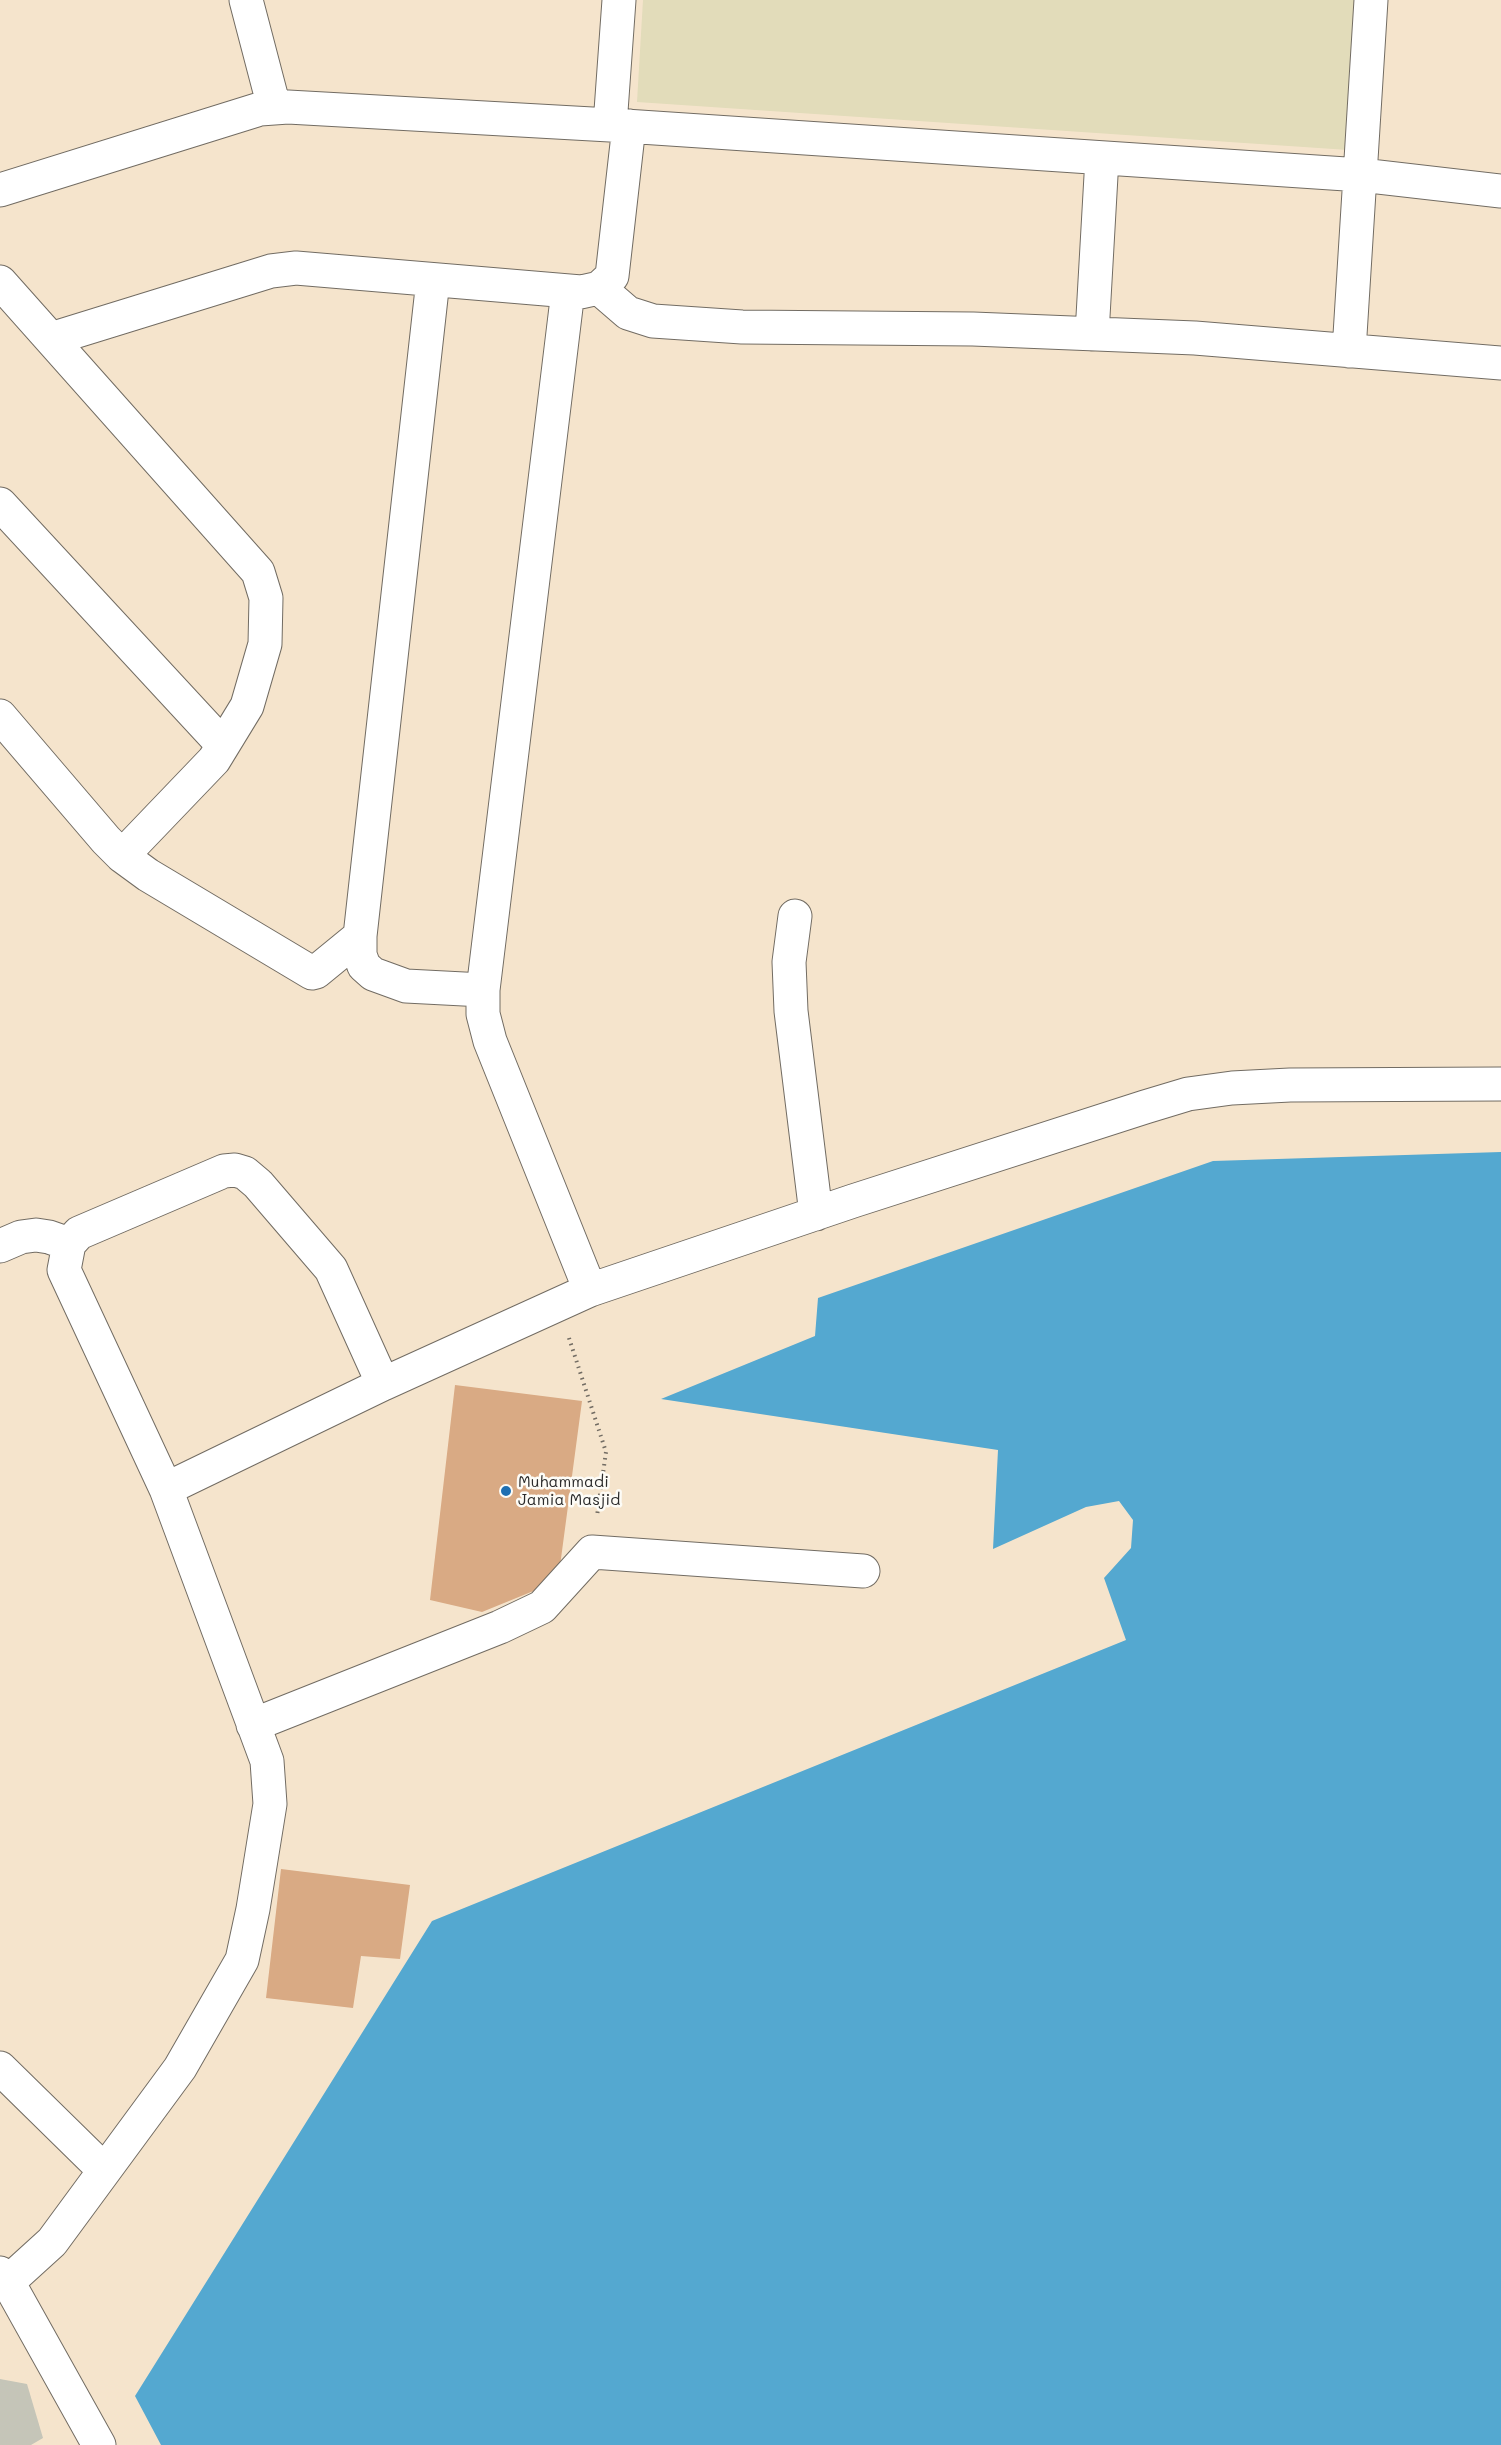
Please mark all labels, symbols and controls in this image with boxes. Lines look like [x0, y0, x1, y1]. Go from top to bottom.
place label: Muhammadi Jamia Masjid [518, 1472, 620, 1510]
marker: Muhammadi Jamia Masjid [499, 1484, 513, 1498]

